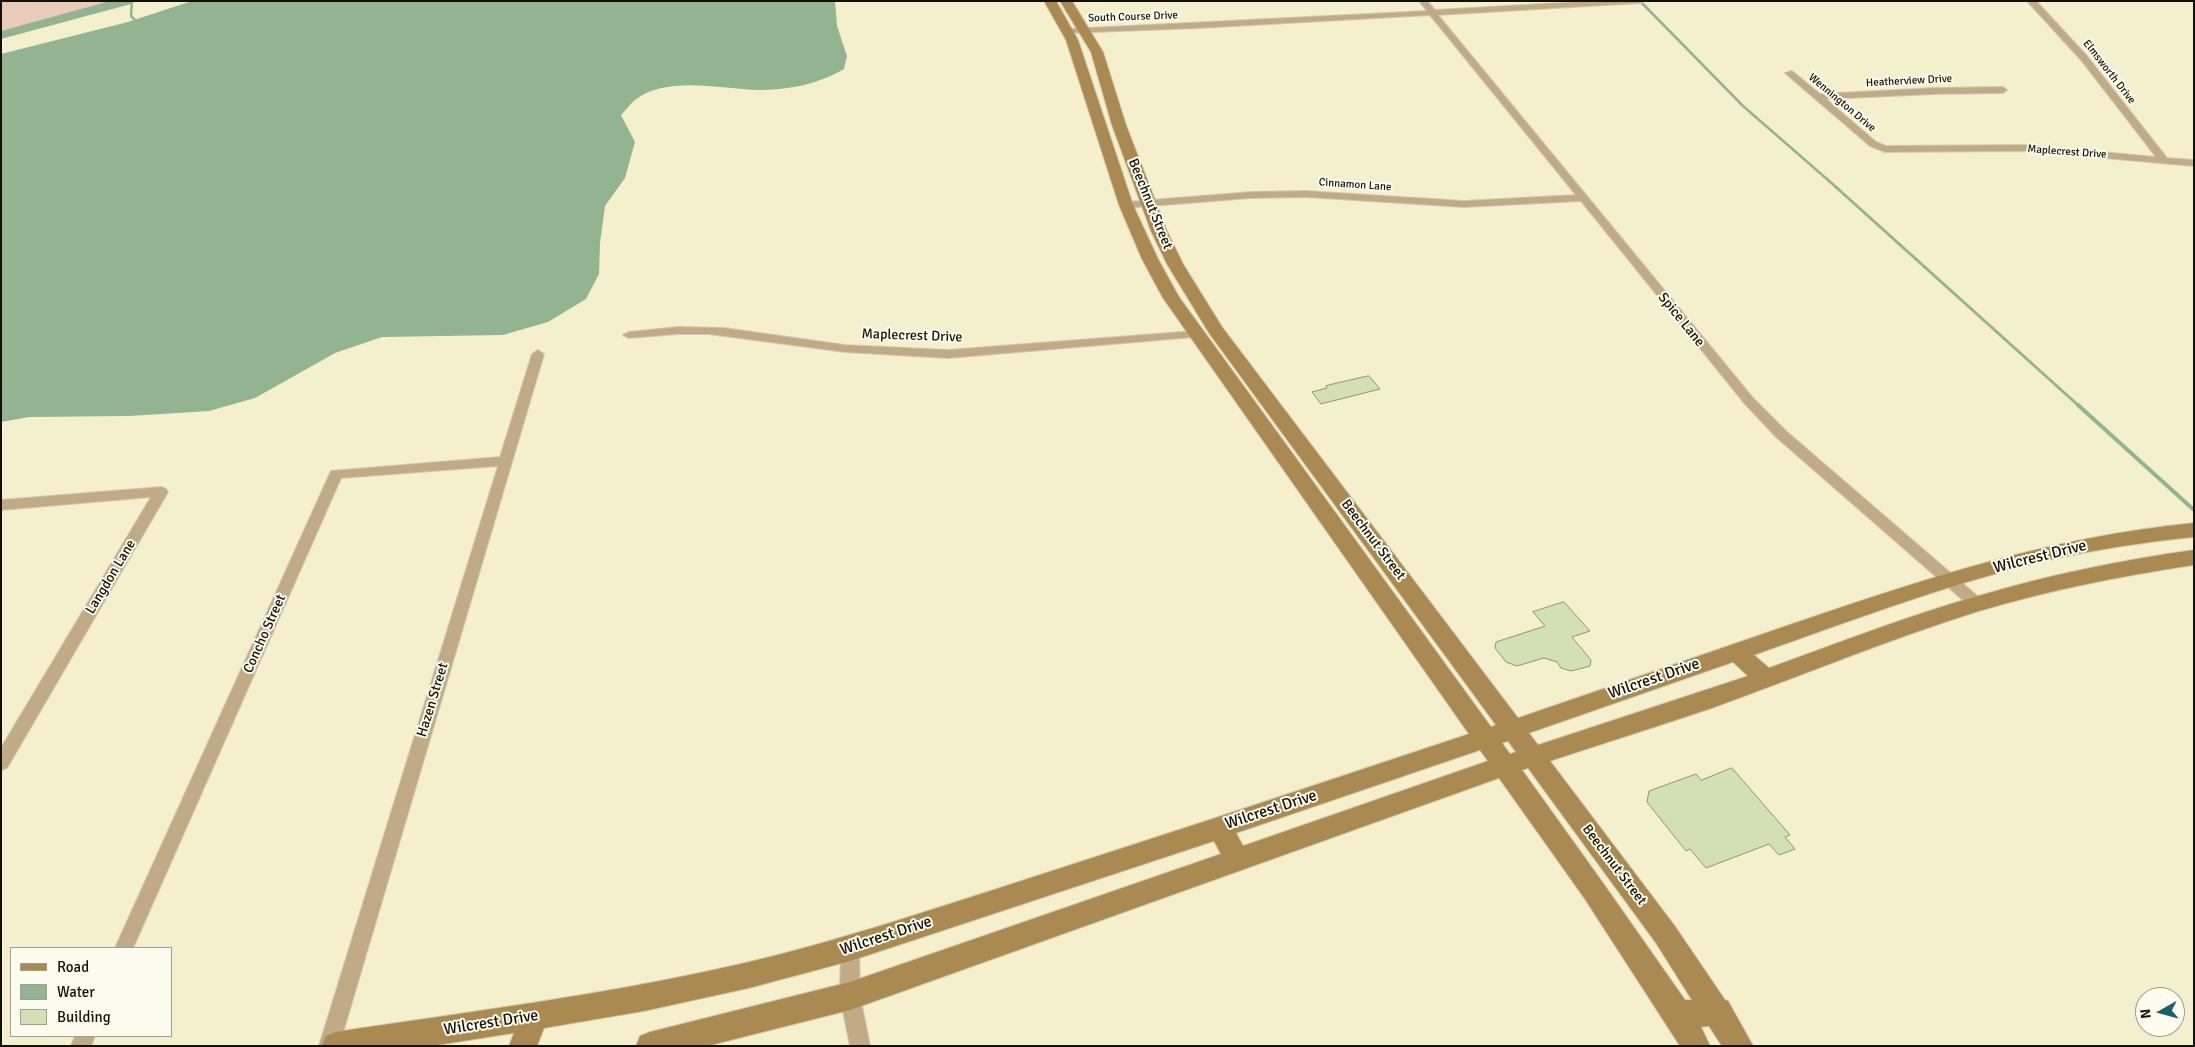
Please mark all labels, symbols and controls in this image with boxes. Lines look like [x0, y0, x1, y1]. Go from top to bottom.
street label: South Course Drive [1088, 9, 1178, 25]
street label: Elmsworth Drive [2080, 37, 2138, 107]
street label: Wennington Drive [1806, 71, 1878, 135]
street label: Heatherview Drive [1866, 72, 1952, 90]
street label: Maplecrest Drive [2027, 143, 2107, 161]
street label: Beechnut Street [1124, 156, 1176, 252]
street label: Cinnamon Lane [1318, 176, 1392, 194]
street label: Spice Lane [1654, 290, 1708, 350]
street label: Maplecrest Drive [861, 326, 963, 346]
street label: Beechnut Street [1337, 496, 1409, 584]
street label: Wilcrest Drive [1991, 536, 2089, 578]
street label: Langdon Lane [82, 537, 140, 617]
street label: Concho Street [240, 592, 290, 676]
street label: Wilcrest Drive [1606, 654, 1702, 704]
street label: Hazen Street [414, 661, 452, 739]
street label: Wilcrest Drive [1223, 786, 1319, 834]
street label: Beechnut Street [1578, 821, 1650, 909]
street label: Wilcrest Drive [838, 912, 934, 960]
legend [10, 947, 172, 1037]
text: Road [57, 958, 89, 976]
text: Water [57, 983, 95, 1001]
north arrow [2135, 987, 2185, 1037]
street label: Wilcrest Drive [442, 1006, 540, 1040]
text: Building [57, 1008, 111, 1026]
text: N [2137, 1008, 2155, 1020]

